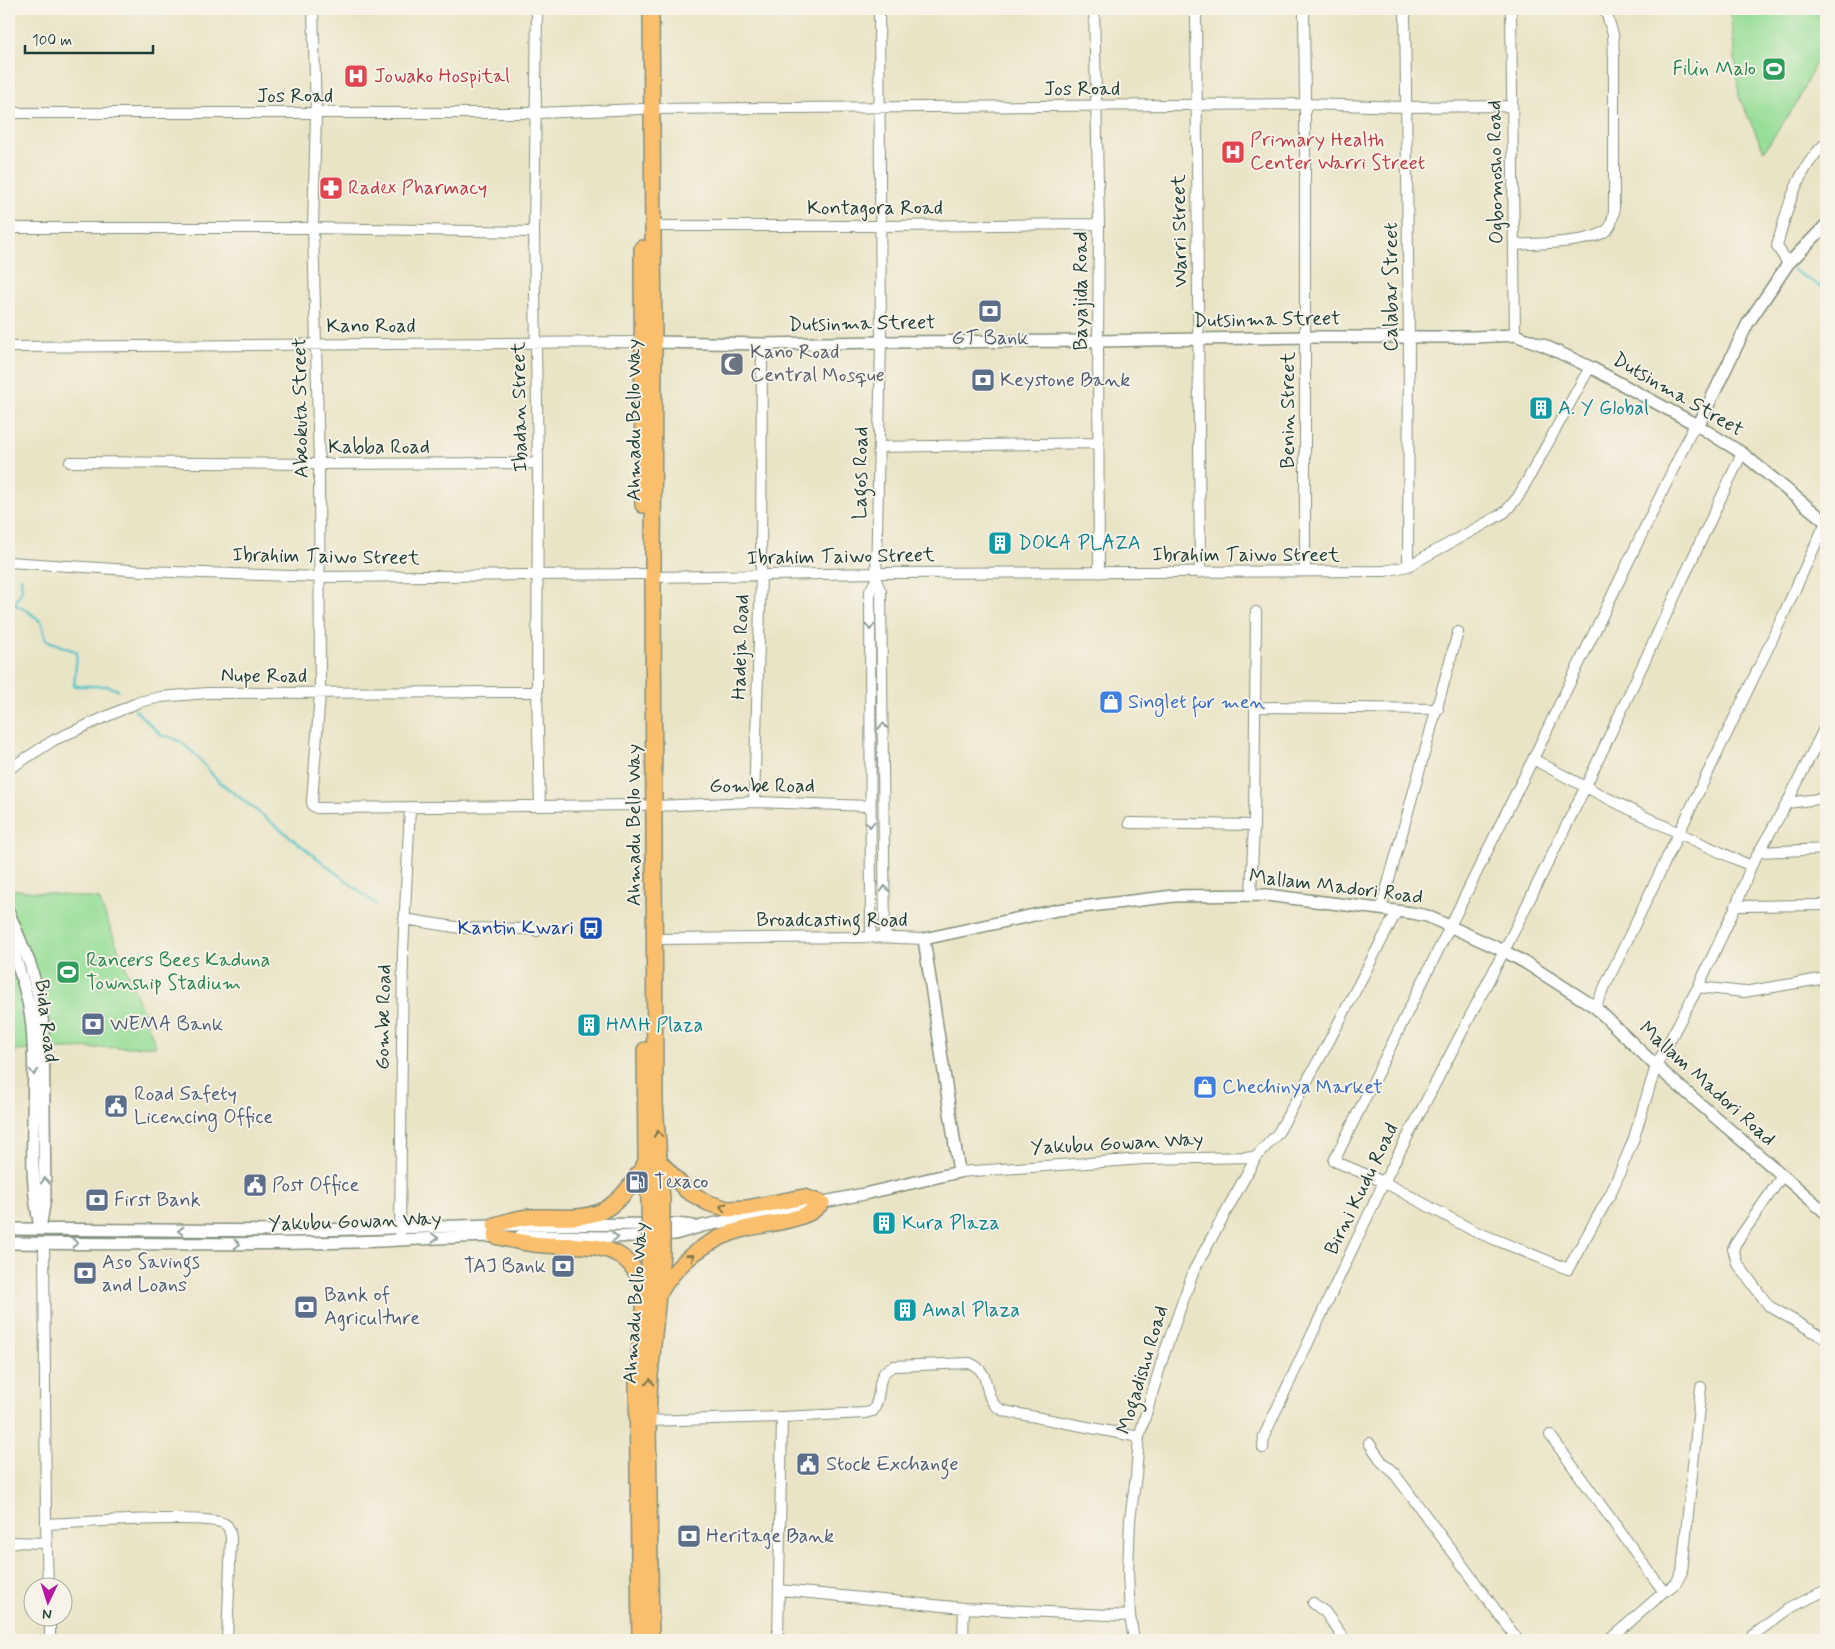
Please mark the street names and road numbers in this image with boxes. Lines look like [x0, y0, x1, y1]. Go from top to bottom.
street label: Jos Road [1044, 76, 1120, 103]
street label: Jos Road [257, 83, 333, 110]
street label: Ogbomosho Road [1481, 100, 1511, 244]
street label: Warri Street [1166, 174, 1194, 288]
street label: Kontagora Road [807, 195, 943, 222]
street label: Calabar Street [1378, 222, 1405, 352]
street label: Bayajida Road [1068, 231, 1095, 351]
street label: Dutsinma Street [1193, 305, 1341, 335]
street label: Dutsinma Street [788, 309, 936, 339]
street label: Kano Road [326, 313, 416, 340]
street label: Abeokuta Street [286, 337, 316, 479]
street label: Ahmadu Bello Way [621, 339, 648, 501]
street label: Ibadan Street [505, 341, 535, 472]
street label: Dutsinma Street [1608, 347, 1748, 443]
street label: Benin Street [1275, 351, 1302, 468]
street label: Lagos Road [847, 426, 877, 520]
street label: Kabba Road [328, 434, 430, 461]
street label: Ibrahim Taiwo Street [232, 542, 420, 572]
street label: Ibrahim Taiwo Street [747, 542, 935, 572]
street label: Ibrahim Taiwo Street [1152, 542, 1340, 569]
street label: Hadeja Road [726, 594, 756, 700]
street label: Nupe Road [221, 663, 307, 690]
street label: Ahmadu Bello Way [621, 744, 648, 906]
street label: Gombe Road [709, 773, 815, 800]
street label: Mallam Madori Road [1248, 863, 1424, 911]
street label: Broadcasting Road [756, 907, 908, 936]
street label: Gombe Road [370, 964, 398, 1070]
street label: Bida Road [28, 978, 64, 1064]
street label: Mallam Madori Road [1633, 1015, 1781, 1153]
street label: Birni Kudu Road [1318, 1119, 1406, 1259]
street label: Yakubu Gowan Way [1030, 1126, 1204, 1162]
street label: Yakubu Gowan Way [268, 1205, 442, 1239]
street label: Ahmadu Bello Way [617, 1221, 655, 1385]
street label: Mogadishu Road [1111, 1302, 1177, 1438]

